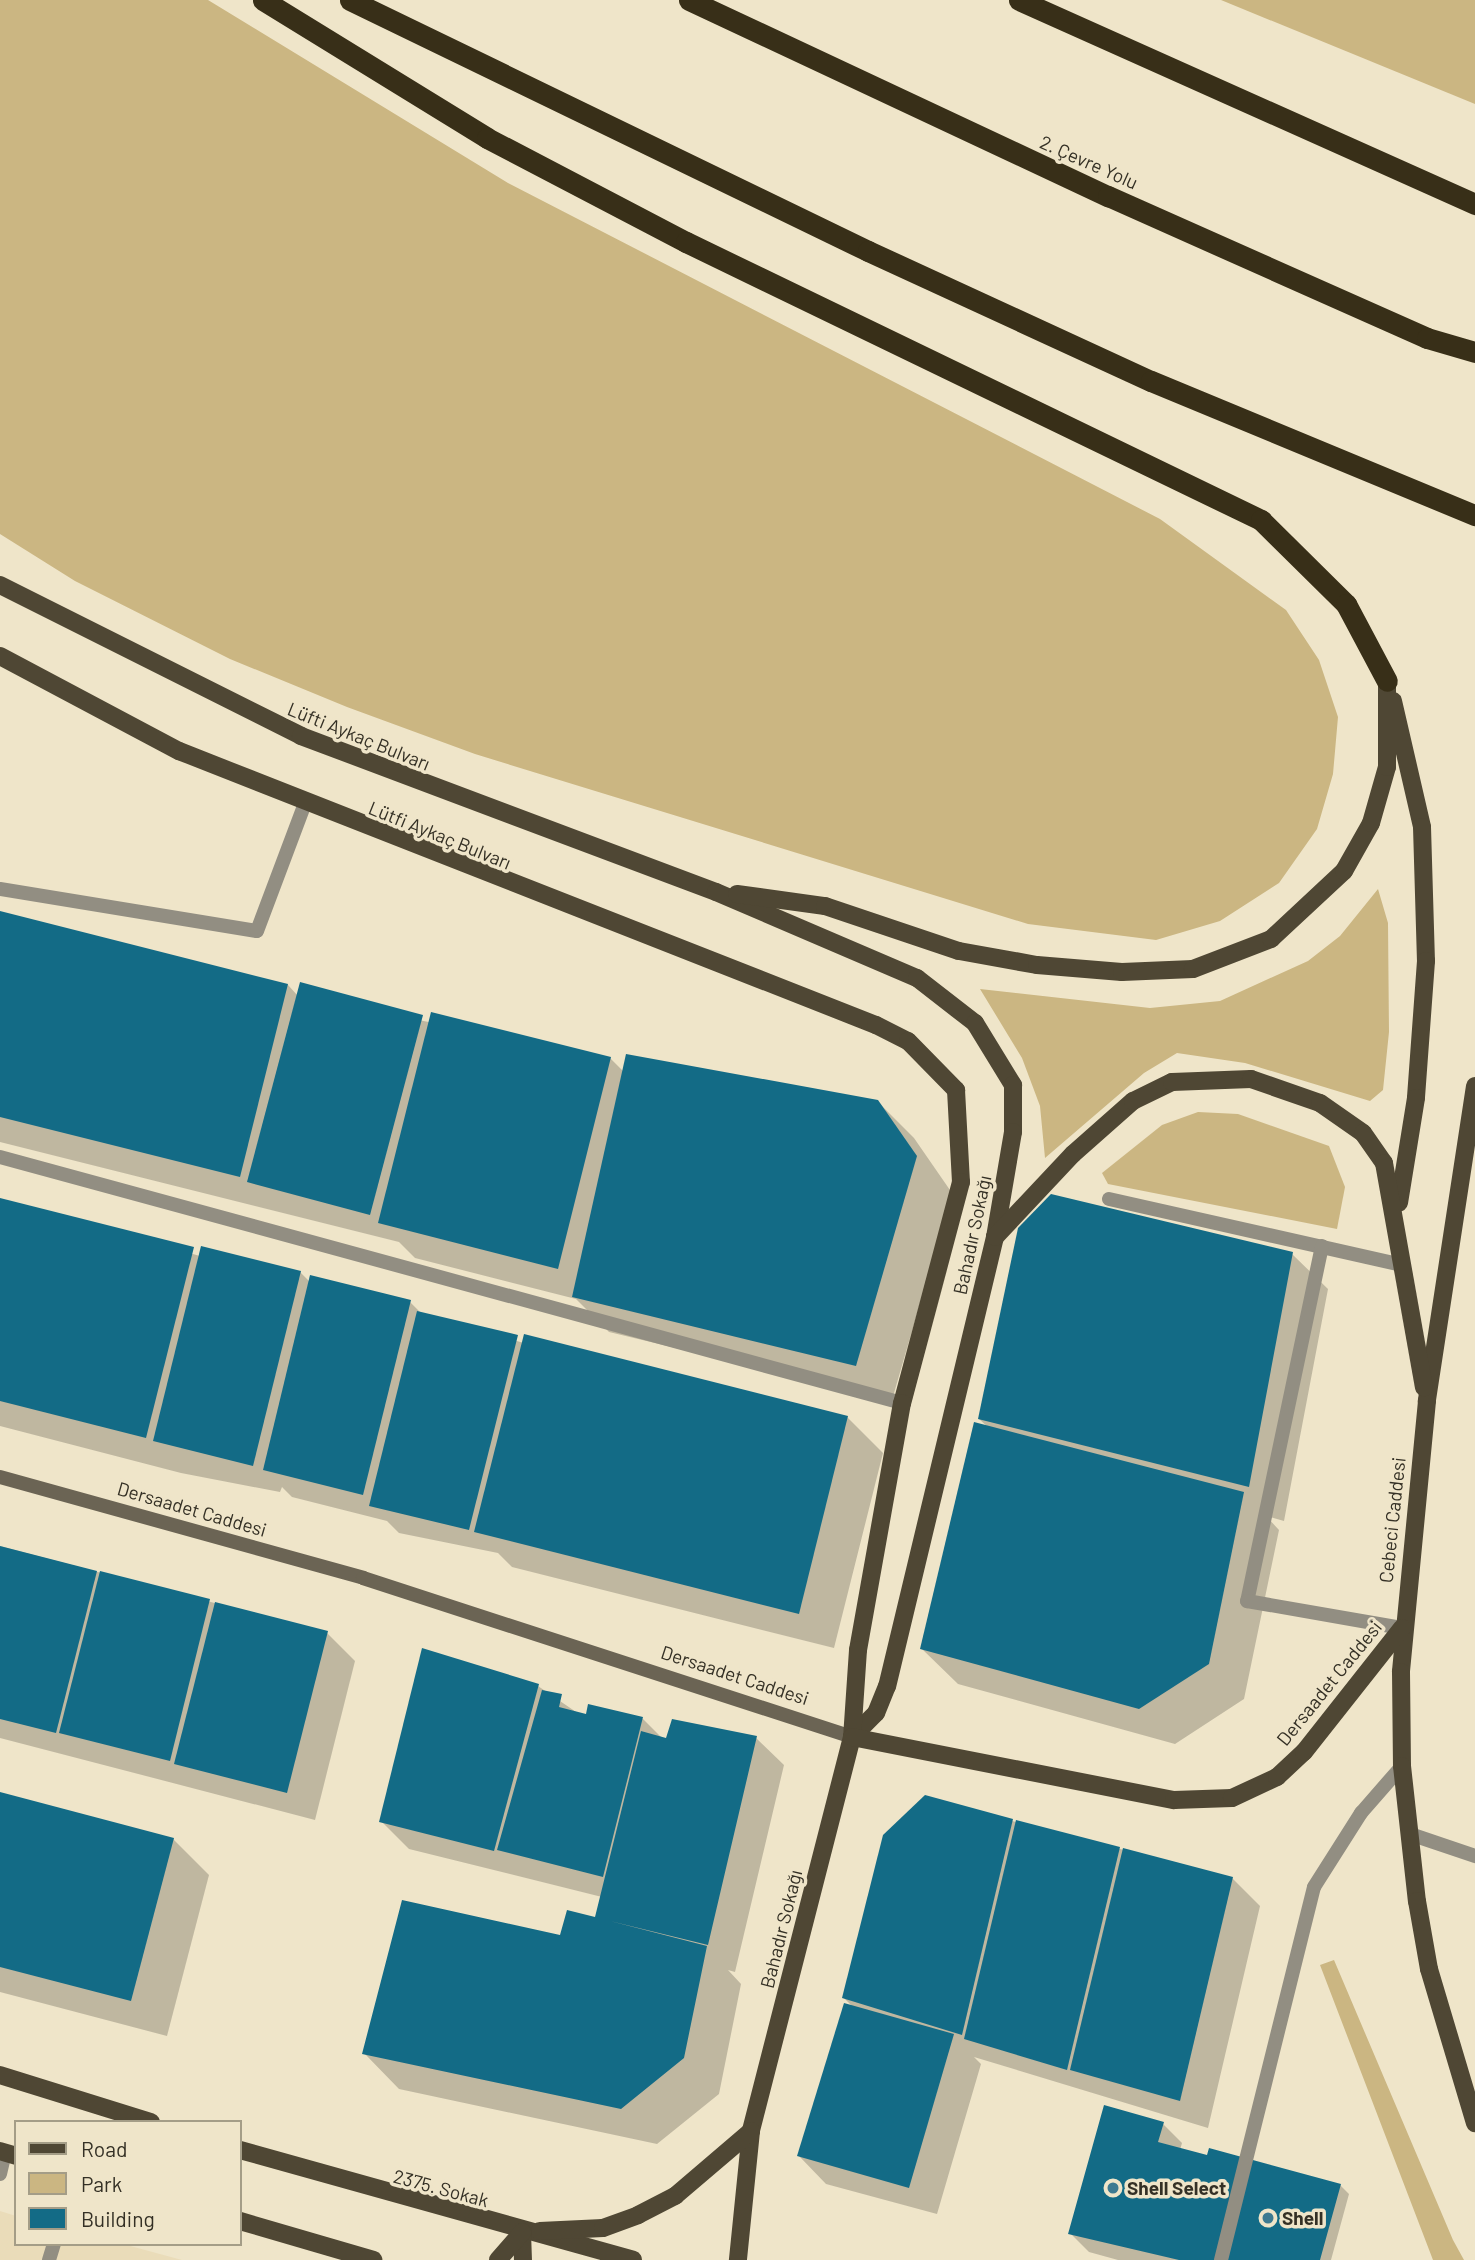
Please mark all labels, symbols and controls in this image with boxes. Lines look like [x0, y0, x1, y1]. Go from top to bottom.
street label: 2. Çevre Yolu [1036, 130, 1142, 194]
street label: Lüfti Aykaç Bulvarı [284, 697, 434, 775]
street label: Lütfi Aykaç Bulvarı [365, 796, 515, 874]
street label: Bahadır Sokağı [948, 1173, 996, 1297]
street label: Cebeci Caddesi [1374, 1456, 1410, 1584]
street label: Dersaadet Caddesi [115, 1477, 269, 1541]
street label: Dersaadet Caddesi [1272, 1616, 1386, 1750]
street label: Dersaadet Caddesi [658, 1640, 812, 1710]
street label: Bahadır Sokağı [755, 1867, 807, 1991]
legend [14, 2120, 242, 2246]
text: Road [81, 2136, 127, 2161]
street label: 2375. Sokak [391, 2164, 491, 2212]
text: Park [81, 2171, 122, 2196]
place label: Shell Select [1127, 2177, 1226, 2199]
marker: Shell Select [1105, 2180, 1121, 2196]
text: Building [81, 2206, 155, 2231]
place label: Shell [1282, 2207, 1323, 2229]
marker: Shell [1260, 2210, 1276, 2226]

